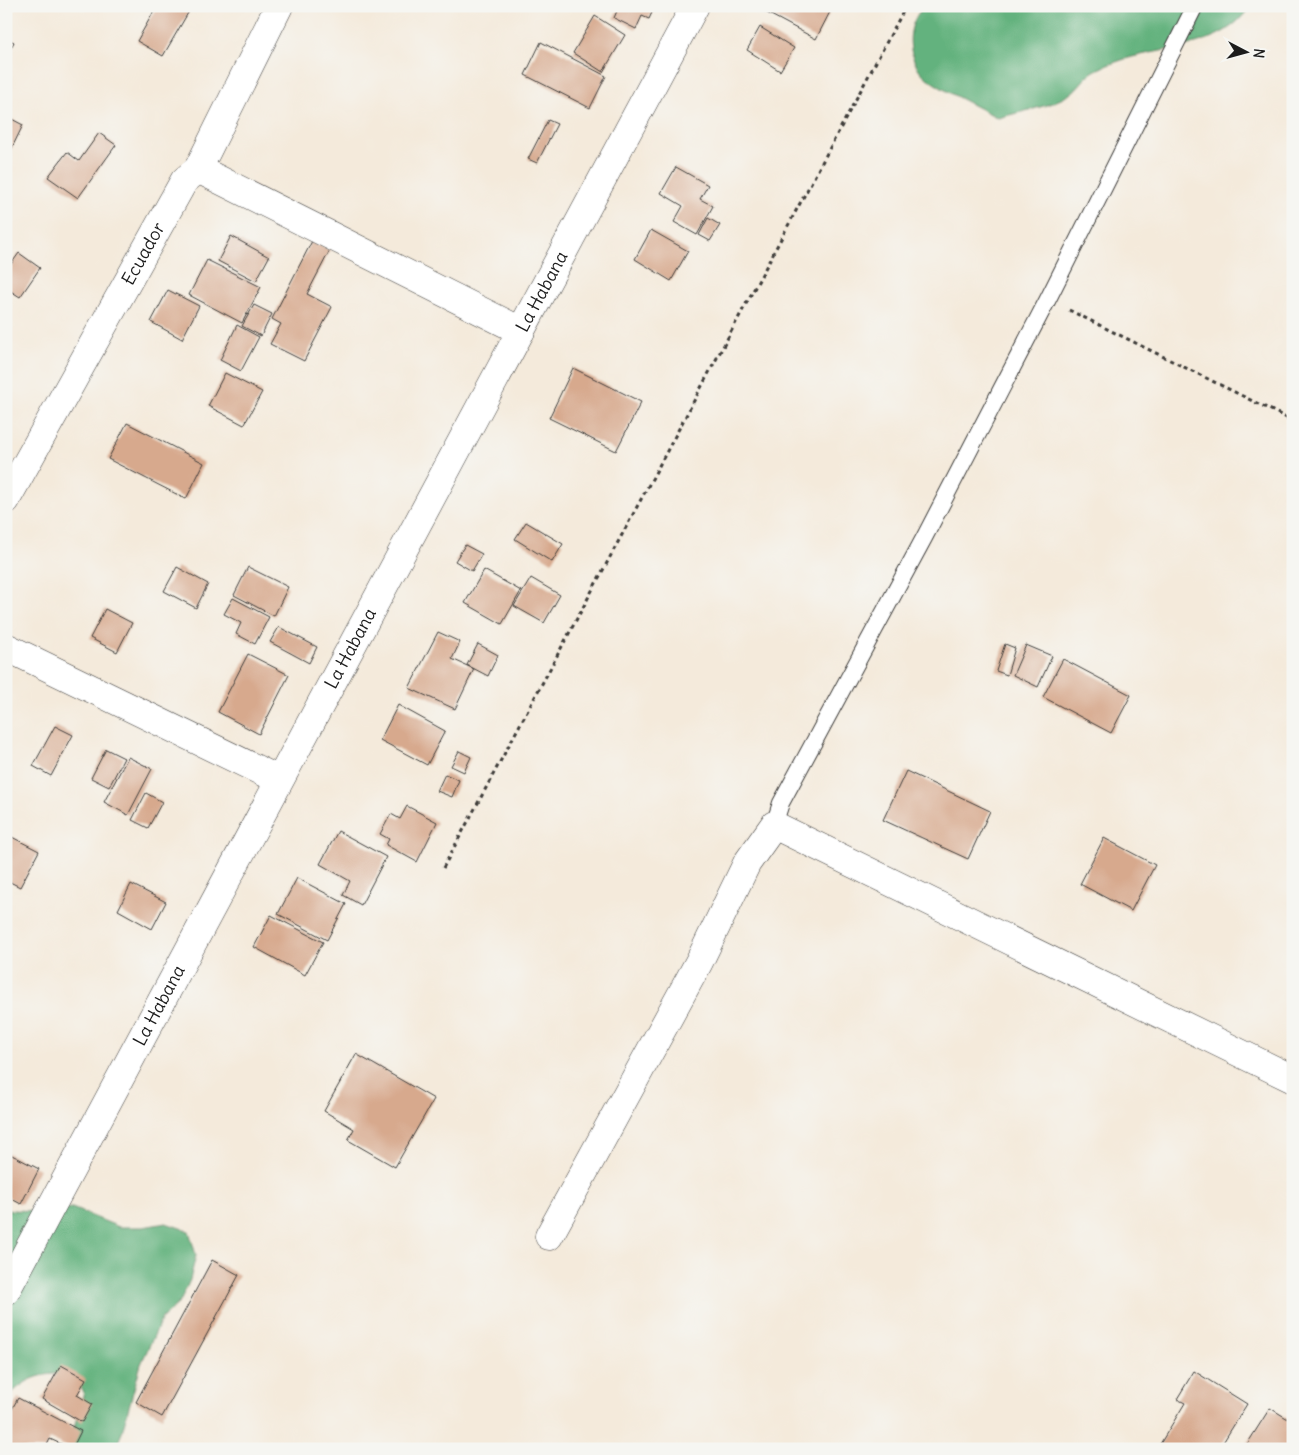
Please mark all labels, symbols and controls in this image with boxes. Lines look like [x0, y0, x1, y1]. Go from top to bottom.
north arrow [1222, 28, 1272, 78]
text: N [1249, 48, 1268, 59]
street label: Ecuador [116, 218, 170, 289]
street label: La Habana [510, 247, 572, 336]
street label: La Habana [319, 604, 381, 693]
street label: La Habana [128, 961, 190, 1050]

